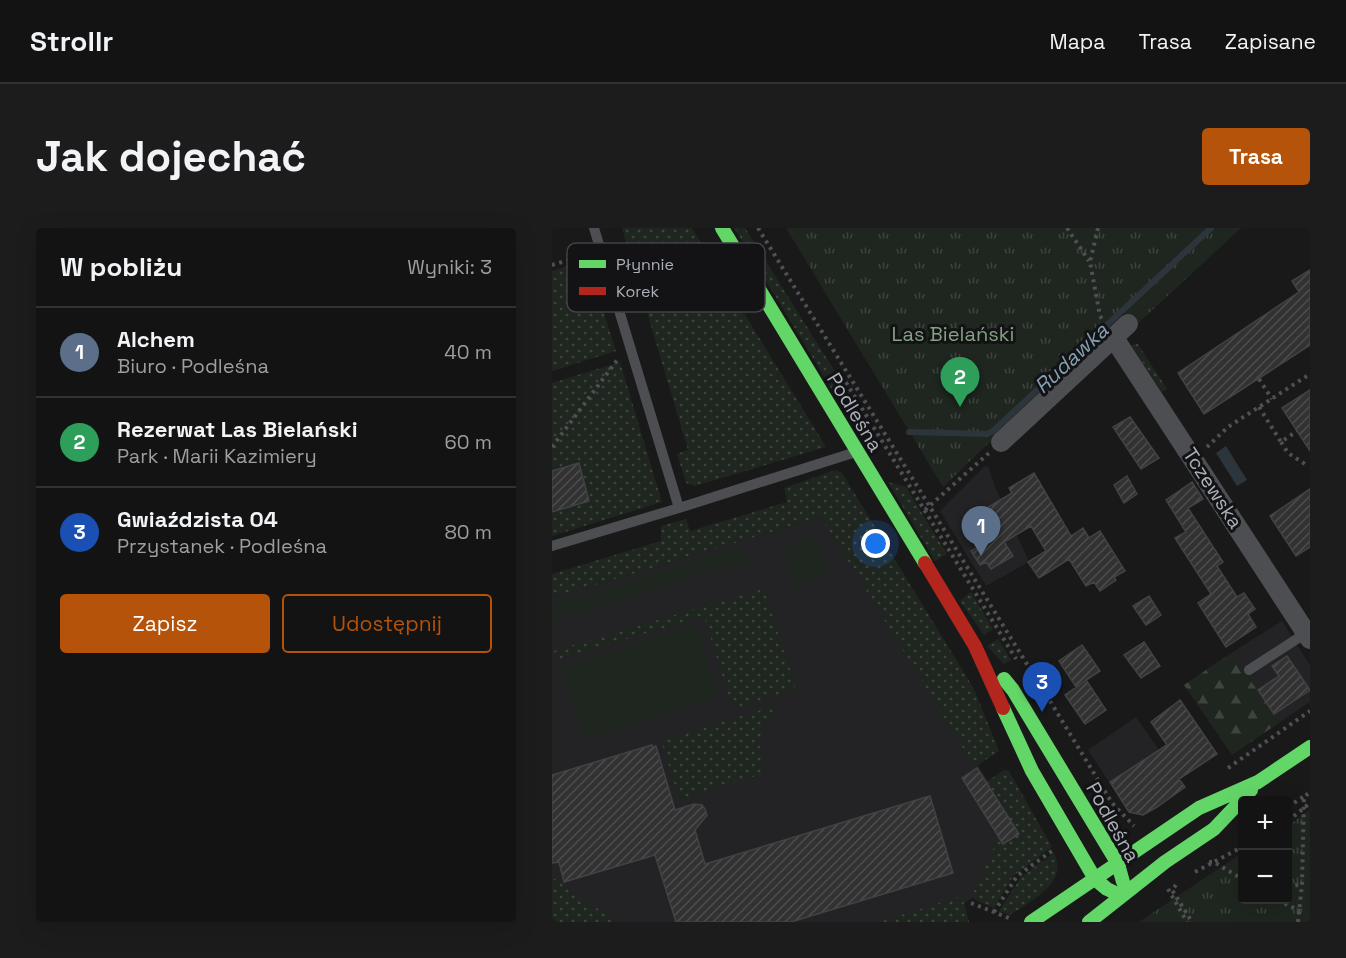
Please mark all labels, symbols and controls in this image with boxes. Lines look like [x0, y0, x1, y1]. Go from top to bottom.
text: Strollr [30, 23, 113, 59]
text: Mapa [1050, 28, 1105, 55]
text: Trasa [1138, 28, 1192, 55]
text: Zapisane [1225, 28, 1316, 55]
button: Trasa [1202, 128, 1310, 185]
text: Jak dojechać [36, 130, 306, 183]
legend [567, 243, 765, 312]
text: W pobliżu [60, 250, 182, 284]
text: Wyniki: 3 [407, 254, 492, 280]
text: Płynnie [616, 254, 674, 275]
text: Korek [616, 281, 660, 302]
water label: Rudawka [1028, 316, 1114, 399]
park label: Las Bielański [892, 321, 1014, 347]
text: Alchem [117, 325, 195, 353]
text: 1 [75, 339, 84, 365]
text: 40 m [444, 339, 492, 365]
text: Biuro · Podleśna [117, 353, 269, 379]
pin: 2 [940, 358, 980, 407]
street label: Podleśna [821, 368, 889, 456]
text: Rezerwat Las Bielański [117, 415, 358, 443]
text: 2 [74, 429, 85, 455]
text: 60 m [445, 429, 492, 455]
text: Park · Marii Kazimiery [117, 443, 317, 469]
street label: Tczewska [1177, 443, 1249, 533]
text: Gwiaździsta 04 [117, 505, 278, 533]
pin: 1 [962, 506, 1000, 556]
text: 3 [73, 519, 86, 545]
text: 80 m [444, 519, 492, 545]
your location [861, 529, 890, 558]
text: Przystanek · Podleśna [117, 533, 327, 559]
button: Zapisz [60, 594, 270, 653]
button: Udostępnij [282, 594, 492, 653]
pin: 3 [1022, 662, 1062, 712]
street label: Podleśna [1080, 777, 1146, 867]
map controls [1238, 796, 1292, 904]
button: + [1238, 796, 1292, 850]
button: − [1238, 850, 1292, 904]

